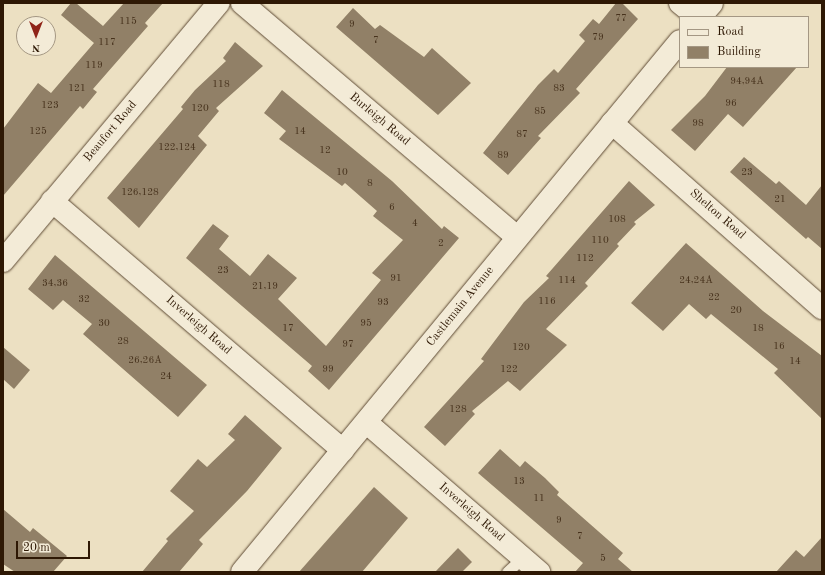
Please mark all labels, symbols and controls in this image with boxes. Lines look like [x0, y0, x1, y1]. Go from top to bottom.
house number: 77 [615, 13, 627, 25]
north arrow [16, 16, 56, 56]
house number: 115 [119, 16, 137, 28]
legend [679, 16, 809, 68]
house number: 9 [349, 19, 355, 31]
text: Road [717, 26, 744, 38]
house number: 79 [592, 32, 604, 44]
house number: 7 [373, 35, 379, 47]
house number: 117 [98, 37, 116, 49]
text: N [32, 42, 40, 53]
text: Building [717, 46, 761, 58]
house number: 119 [85, 60, 103, 72]
house number: 94,94A [730, 76, 764, 88]
house number: 118 [212, 79, 230, 91]
house number: 121 [68, 83, 86, 95]
house number: 83 [553, 83, 565, 95]
street label: Burleigh Road [346, 90, 412, 150]
house number: 96 [725, 98, 737, 110]
street label: Beaufort Road [81, 99, 141, 165]
house number: 123 [41, 100, 59, 112]
house number: 120 [191, 103, 209, 115]
house number: 85 [534, 106, 546, 118]
house number: 98 [692, 118, 704, 130]
house number: 125 [29, 126, 47, 138]
house number: 14 [294, 126, 306, 138]
house number: 87 [516, 129, 528, 141]
house number: 122,124 [158, 142, 196, 154]
house number: 12 [319, 145, 331, 157]
house number: 89 [497, 150, 509, 162]
house number: 10 [336, 167, 348, 179]
house number: 23 [741, 167, 753, 179]
house number: 8 [367, 178, 373, 190]
house number: 126,128 [121, 187, 159, 199]
street label: Shelton Road [686, 187, 748, 243]
house number: 21 [774, 194, 786, 206]
house number: 6 [389, 202, 395, 214]
house number: 108 [608, 214, 626, 226]
house number: 4 [412, 218, 418, 230]
house number: 110 [591, 235, 609, 247]
house number: 2 [438, 238, 444, 250]
house number: 112 [576, 253, 594, 265]
street label: Castlemain Avenue [424, 264, 498, 350]
house number: 23 [217, 265, 229, 277]
house number: 91 [390, 273, 402, 285]
house number: 114 [558, 275, 576, 287]
house number: 24,24A [679, 275, 713, 287]
house number: 34,36 [42, 278, 68, 290]
house number: 21,19 [252, 281, 278, 293]
house number: 22 [708, 292, 720, 304]
street label: Inverleigh Road [162, 293, 234, 359]
house number: 32 [78, 294, 90, 306]
house number: 116 [538, 296, 556, 308]
house number: 93 [377, 297, 389, 309]
house number: 20 [730, 305, 742, 317]
house number: 30 [98, 318, 110, 330]
house number: 95 [360, 318, 372, 330]
house number: 17 [282, 323, 294, 335]
house number: 18 [752, 323, 764, 335]
house number: 28 [117, 336, 129, 348]
house number: 97 [342, 339, 354, 351]
house number: 16 [773, 341, 785, 353]
house number: 120 [512, 342, 530, 354]
house number: 26,26A [128, 355, 162, 367]
house number: 14 [789, 356, 801, 368]
house number: 99 [322, 364, 334, 376]
house number: 122 [500, 364, 518, 376]
house number: 24 [160, 371, 172, 383]
house number: 128 [449, 404, 467, 416]
house number: 13 [513, 476, 525, 488]
street label: Inverleigh Road [435, 480, 507, 546]
house number: 11 [533, 493, 545, 505]
house number: 9 [556, 515, 562, 527]
house number: 7 [577, 531, 583, 543]
scale bar [18, 533, 92, 559]
text: 20 m [23, 542, 50, 554]
house number: 5 [600, 553, 606, 565]

